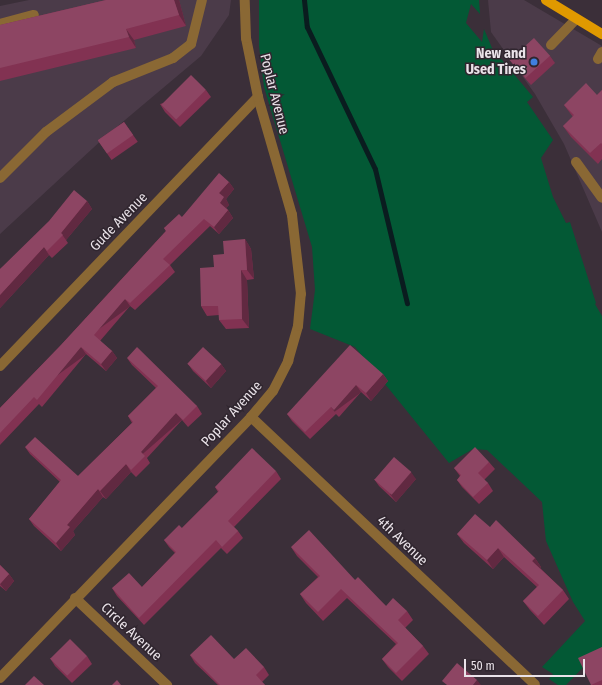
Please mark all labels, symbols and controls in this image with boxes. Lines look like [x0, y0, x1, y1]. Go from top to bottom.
place label: New and Used Tires [466, 46, 526, 78]
street label: Poplar Avenue [256, 52, 292, 136]
marker: New and Used Tires [529, 57, 539, 67]
street label: Gude Avenue [87, 189, 151, 255]
street label: Poplar Avenue [198, 378, 266, 450]
street label: 4th Avenue [373, 513, 431, 569]
street label: Circle Avenue [97, 600, 165, 664]
scale bar [466, 651, 587, 677]
text: 50 m [471, 659, 495, 673]

